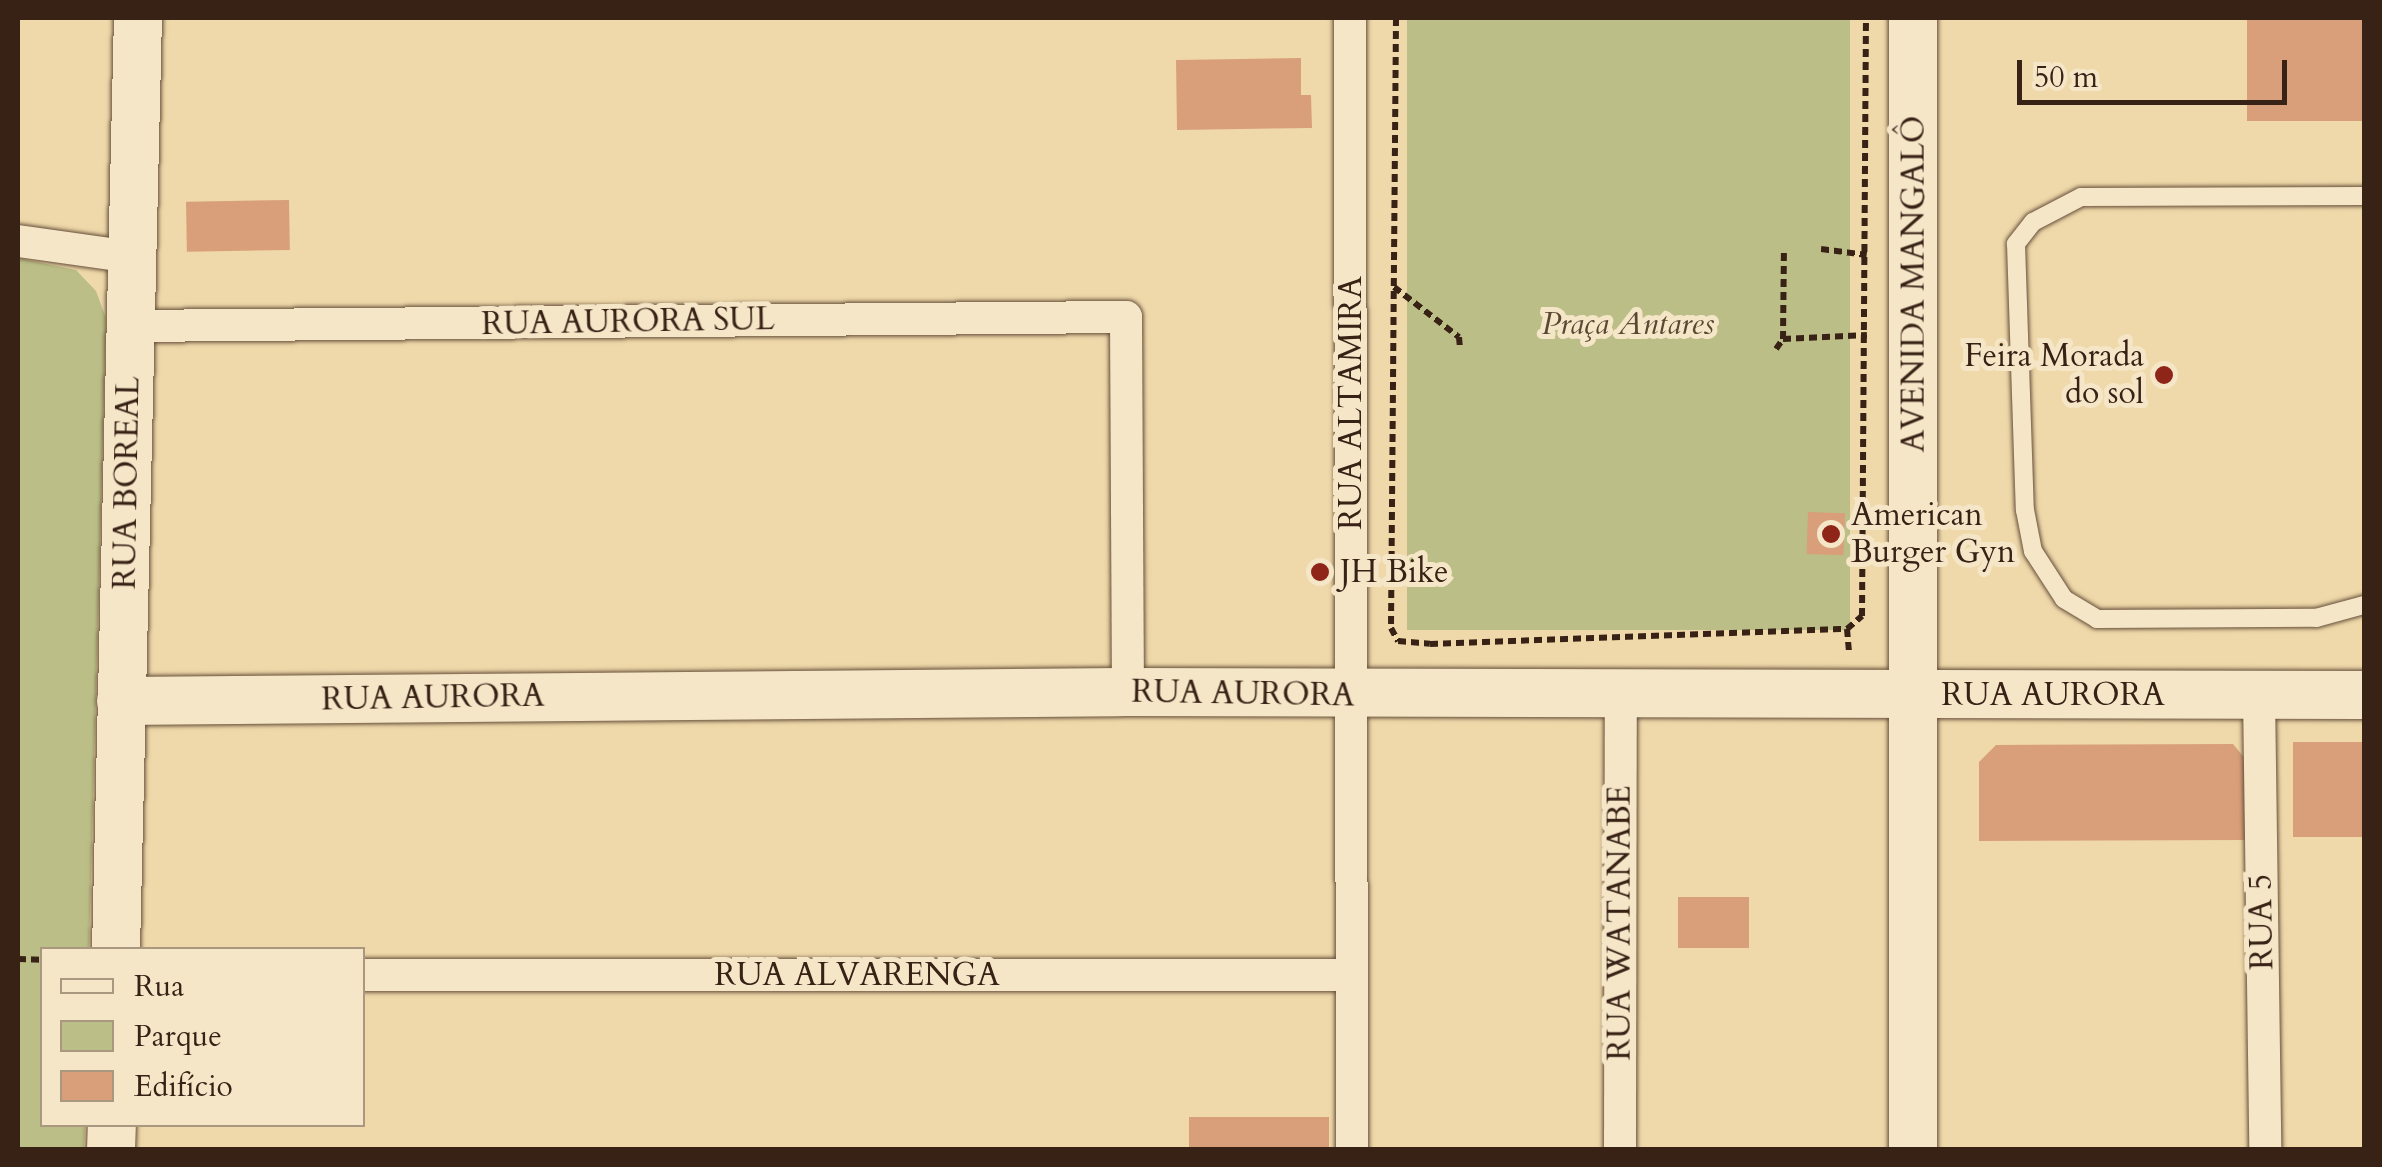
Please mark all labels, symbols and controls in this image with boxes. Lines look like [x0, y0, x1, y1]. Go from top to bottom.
scale bar [2022, 40, 2292, 102]
text: 50 m [2034, 57, 2098, 98]
street label: AVENIDA MANGALÔ [1895, 116, 1933, 452]
street label: RUA ALTAMIRA [1332, 276, 1370, 530]
street label: RUA AURORA SUL [481, 300, 775, 344]
park label: Praça Antares [1542, 305, 1714, 343]
place label: Feira Morada do sol [1964, 338, 2144, 413]
marker: Feira Morada do sol [2153, 364, 2175, 386]
street label: RUA BOREAL [106, 376, 148, 590]
place label: American Burger Gyn [1851, 497, 2015, 572]
marker: American Burger Gyn [1820, 523, 1842, 545]
place label: JH Bike [1340, 553, 1449, 591]
marker: JH Bike [1309, 561, 1331, 583]
street label: RUA AURORA [1131, 673, 1355, 715]
street label: RUA AURORA [1941, 676, 2165, 714]
street label: RUA AURORA [321, 677, 545, 719]
street label: RUA WATANABE [1601, 785, 1639, 1061]
street label: RUA 5 [2242, 874, 2282, 970]
legend [40, 947, 365, 1127]
street label: RUA ALVARENGA [714, 956, 1000, 994]
text: Rua [134, 966, 184, 1007]
text: Parque [134, 1016, 222, 1057]
text: Edifício [134, 1066, 233, 1107]

